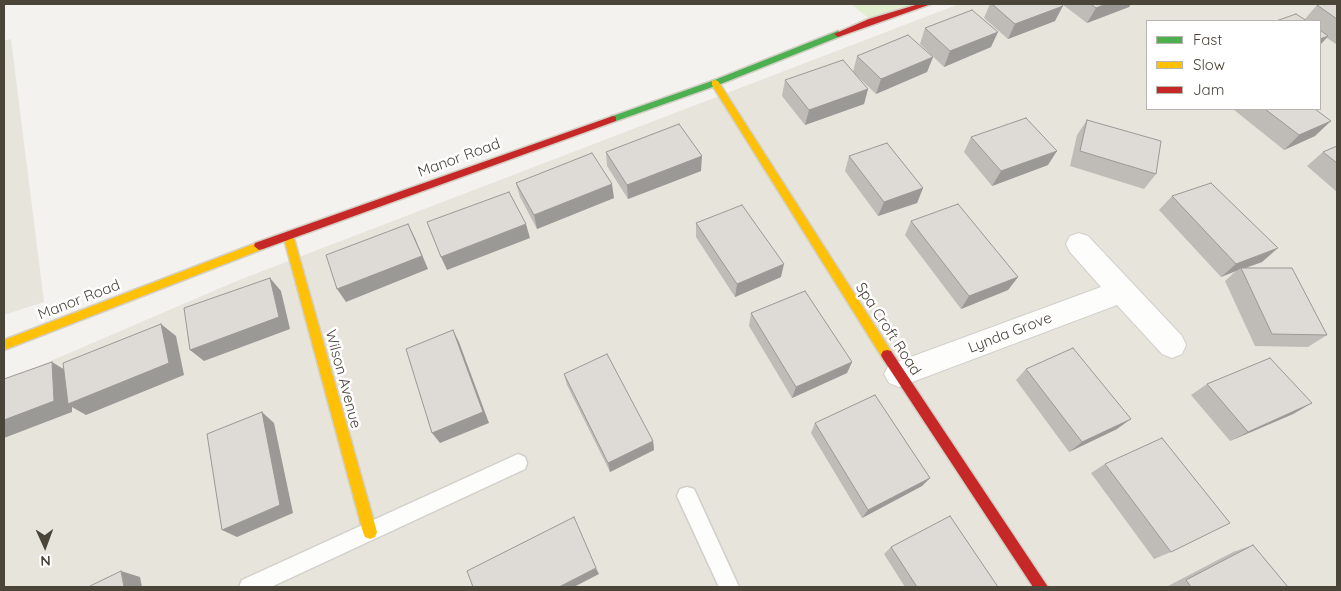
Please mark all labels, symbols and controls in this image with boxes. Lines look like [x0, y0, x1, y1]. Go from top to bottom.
legend [1146, 20, 1321, 110]
text: Fast [1193, 30, 1222, 49]
text: Slow [1193, 55, 1225, 74]
text: Jam [1193, 80, 1224, 99]
street label: Manor Road [415, 135, 503, 181]
street label: Manor Road [35, 276, 123, 324]
street label: Spa Croft Road [851, 279, 925, 379]
street label: Lynda Grove [966, 309, 1054, 357]
street label: Wilson Avenue [321, 328, 365, 430]
north arrow [20, 521, 70, 571]
text: N [40, 552, 51, 570]

